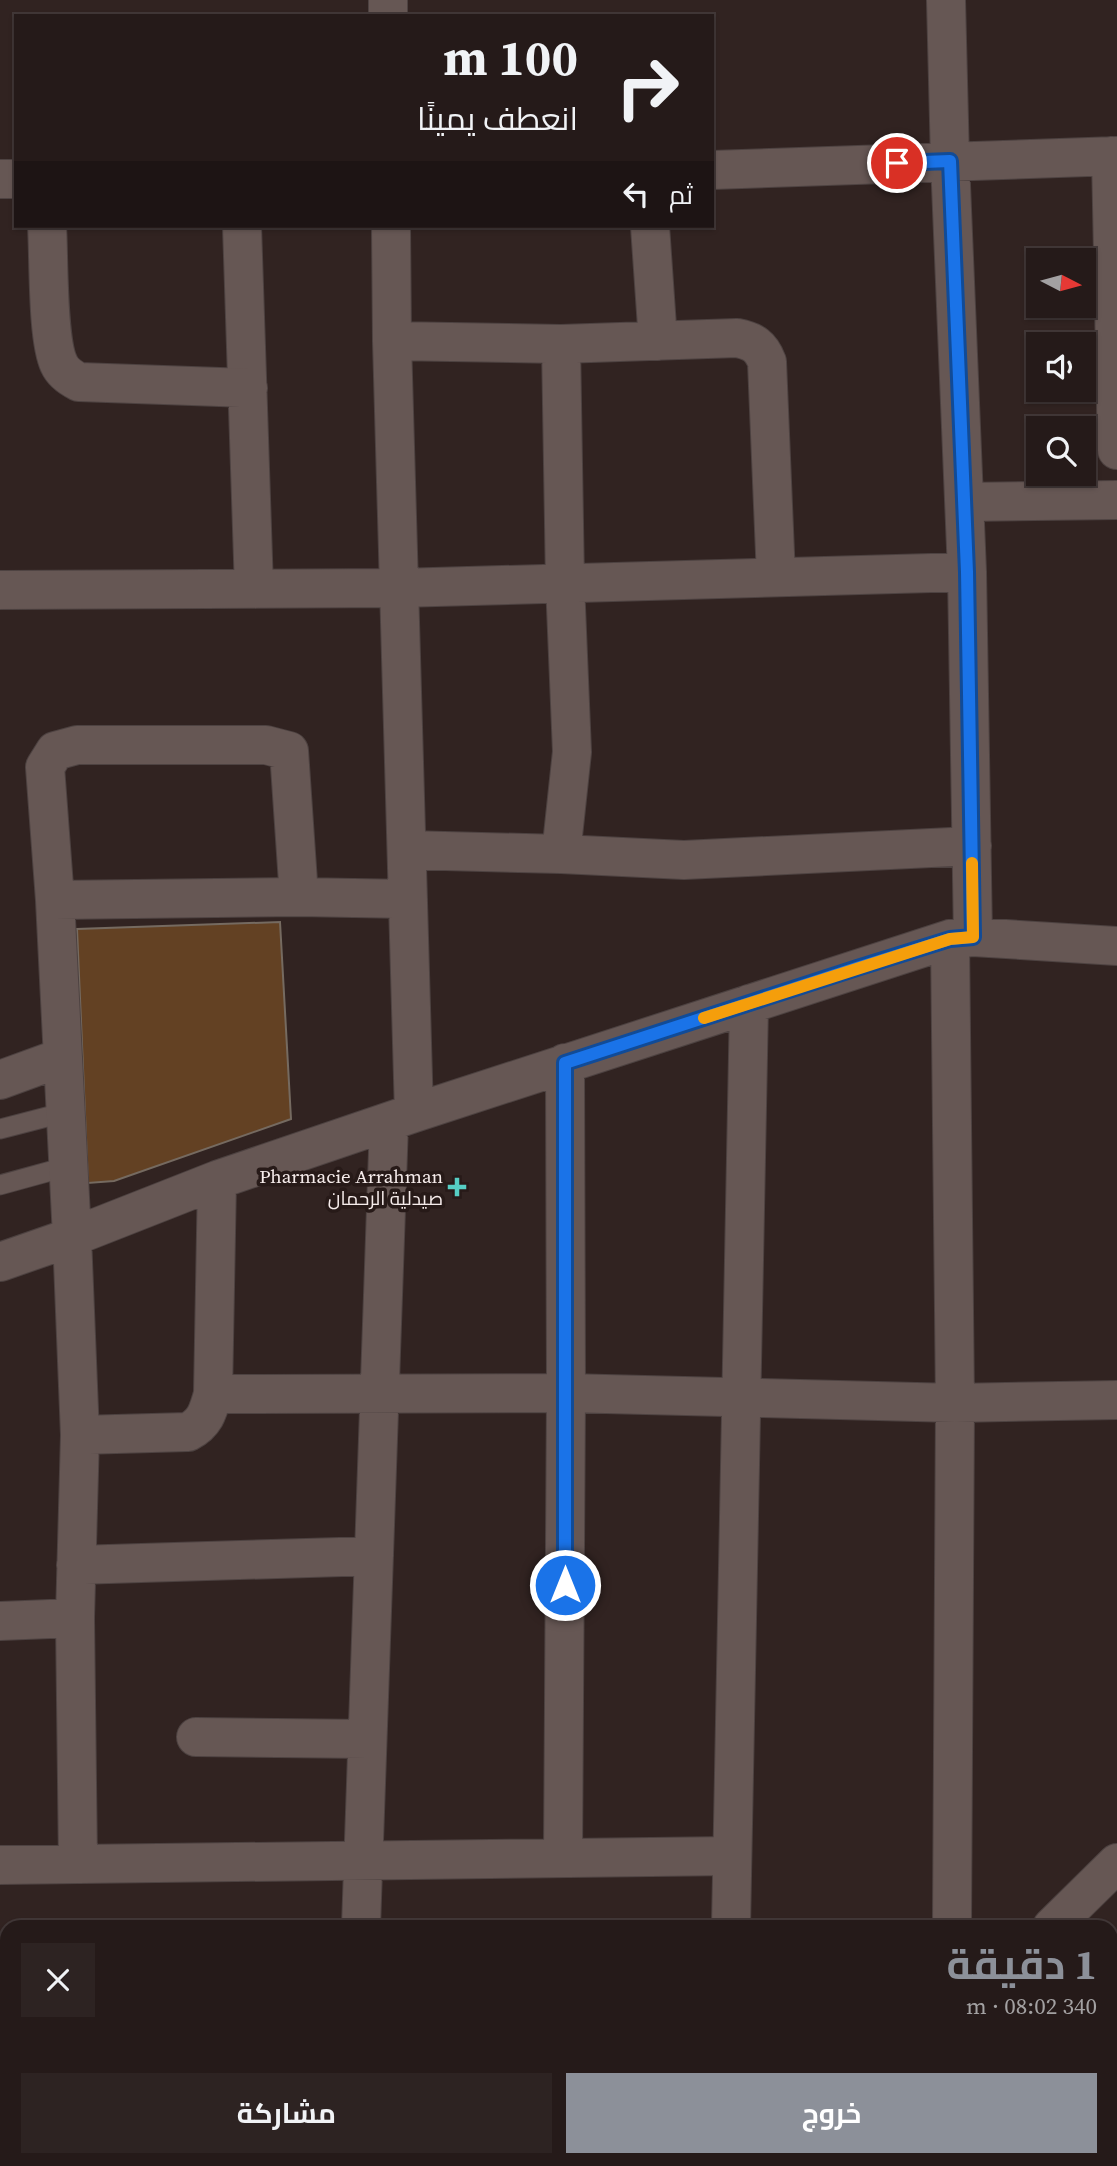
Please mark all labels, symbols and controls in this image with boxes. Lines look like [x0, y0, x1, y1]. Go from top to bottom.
text: 100 m [443, 24, 578, 91]
icon: right [602, 42, 693, 133]
text: انعطف يمينًا [417, 97, 578, 141]
pin [867, 133, 927, 193]
icon: arrive [878, 144, 916, 182]
icon: left [617, 175, 655, 213]
text: ثم [669, 177, 693, 213]
north arrow [1026, 248, 1096, 318]
map controls [1026, 248, 1096, 486]
button: sound [1026, 332, 1096, 402]
button: search [1026, 416, 1096, 486]
place label: Pharmacie Arrahman صيدلية الرحمان [259, 1163, 443, 1211]
marker: Pharmacie Arrahman صيدلية الرحمان [449, 1179, 465, 1195]
position arrow [528, 1548, 602, 1622]
text: 1 دقيقة [947, 1935, 1097, 1993]
button: close [21, 1943, 95, 2017]
text: 340 m · 08:02 [966, 1990, 1097, 2022]
button: مشاركة [21, 2073, 552, 2153]
button: خروج [566, 2073, 1097, 2153]

